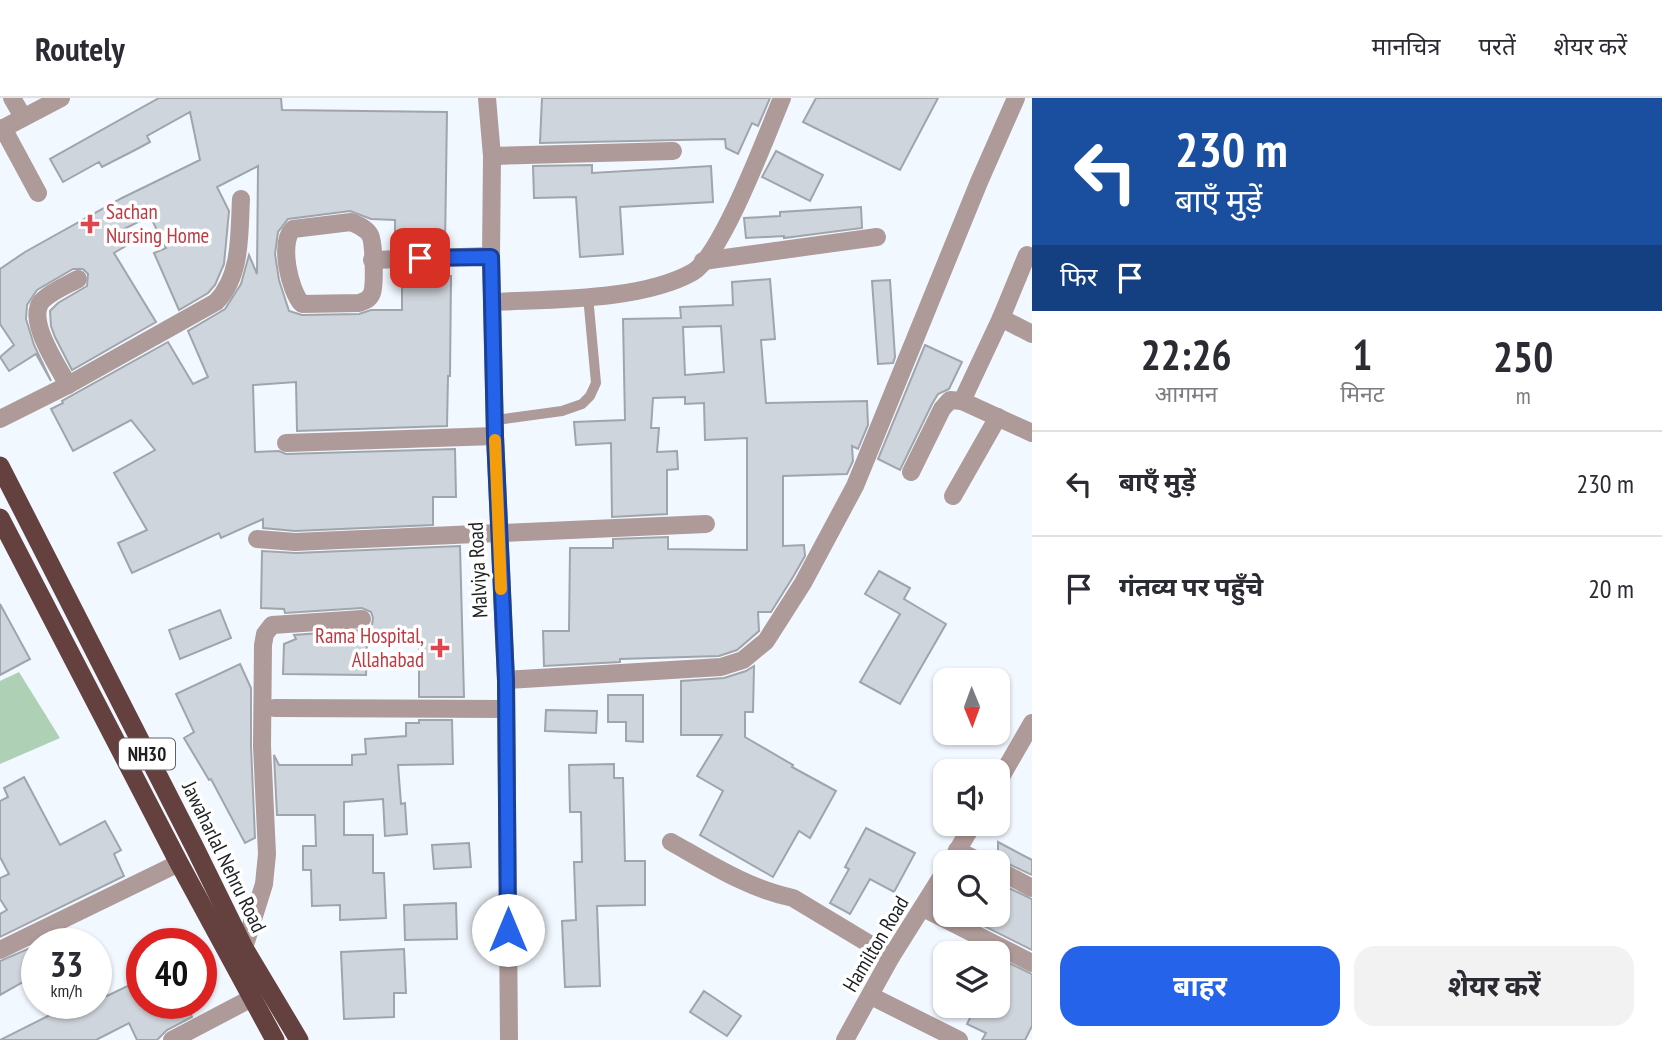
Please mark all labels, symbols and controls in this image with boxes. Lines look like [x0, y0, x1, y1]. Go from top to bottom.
text: Routely [35, 27, 125, 70]
text: मानचित्र [1372, 31, 1440, 62]
text: परतें [1478, 31, 1516, 62]
text: शेयर करें [1554, 31, 1627, 62]
text: 230 m [1175, 117, 1288, 181]
icon: left [1060, 126, 1151, 217]
text: बाएँ मुड़ें [1175, 179, 1262, 221]
place label: Sachan Nursing Home [106, 198, 209, 249]
marker: Sachan Nursing Home [80, 214, 100, 234]
pin [390, 228, 450, 288]
icon: arrive [401, 239, 439, 277]
icon: arrive [1111, 259, 1149, 297]
text: फिर [1060, 260, 1097, 293]
text: 22:26 [1141, 327, 1232, 382]
text: 1 [1352, 327, 1372, 382]
text: 250 [1493, 329, 1553, 384]
text: आगमन [1155, 379, 1218, 408]
text: मिनट [1340, 379, 1384, 408]
text: m [1516, 381, 1531, 410]
icon: left [1060, 465, 1098, 503]
text: बाएँ मुड़ें [1119, 465, 1196, 498]
text: 230 m [1576, 467, 1634, 500]
street label: Malviya Road [462, 521, 493, 619]
icon: arrive [1060, 570, 1098, 608]
text: गंतव्य पर पहुँचे [1119, 570, 1263, 603]
text: 20 m [1588, 572, 1634, 605]
place label: Rama Hospital, Allahabad [315, 622, 424, 673]
marker: Rama Hospital, Allahabad [430, 638, 450, 658]
north arrow [933, 668, 1010, 746]
map controls [933, 668, 1010, 1018]
road number: NH30 [119, 738, 175, 769]
button: sound [933, 759, 1010, 836]
street label: Jawaharlal Nehru Road [176, 776, 273, 937]
button: search [933, 850, 1010, 927]
street label: Hamilton Road [836, 891, 915, 997]
position arrow [471, 893, 545, 967]
speed limit sign: 40 [126, 928, 217, 1019]
text: 33 [50, 941, 83, 987]
button: layers [933, 941, 1010, 1018]
button: बाहर [1060, 946, 1340, 1026]
button: शेयर करें [1354, 946, 1634, 1026]
text: km/h [51, 979, 82, 1002]

